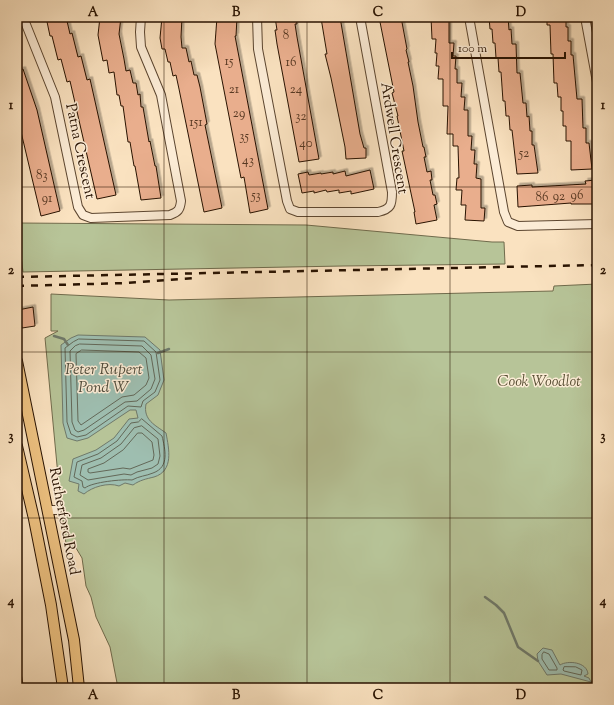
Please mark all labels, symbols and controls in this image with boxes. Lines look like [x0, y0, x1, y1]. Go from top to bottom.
text: A [88, 4, 99, 22]
text: B [232, 4, 241, 22]
text: C [373, 4, 383, 22]
text: D [516, 4, 526, 22]
house number: 8 [283, 27, 289, 45]
scale bar [452, 34, 565, 60]
text: 100 m [458, 40, 487, 58]
house number: 15 [225, 53, 234, 71]
house number: 16 [286, 54, 296, 72]
house number: 21 [229, 81, 240, 99]
house number: 24 [290, 81, 303, 99]
street label: Ardwell Crescent [374, 81, 413, 196]
text: 1 [9, 97, 14, 115]
text: 1 [601, 97, 606, 115]
street label: Patna Crescent [59, 102, 100, 201]
house number: 29 [233, 105, 245, 123]
house number: 32 [295, 108, 307, 126]
house number: 151 [189, 114, 203, 132]
house number: 35 [239, 128, 249, 146]
house number: 40 [299, 135, 313, 153]
house number: 52 [518, 145, 529, 163]
house number: 43 [242, 152, 254, 170]
house number: 83 [36, 167, 48, 185]
house number: 53 [250, 187, 261, 205]
house number: 96 [571, 187, 583, 205]
house number: 92 [553, 188, 565, 206]
house number: 86 [536, 189, 548, 207]
house number: 91 [42, 190, 53, 208]
text: 2 [8, 262, 15, 280]
text: 2 [600, 262, 607, 280]
water label: Peter Rupert Pond W [65, 359, 143, 400]
park label: Cook Woodlot [497, 372, 581, 393]
text: 3 [8, 428, 14, 446]
text: 3 [600, 428, 606, 446]
street label: Rutherford Road [43, 466, 84, 578]
text: 4 [7, 593, 15, 611]
text: 4 [599, 593, 607, 611]
text: A [88, 687, 99, 705]
text: B [232, 687, 241, 705]
text: C [373, 687, 383, 705]
text: D [516, 687, 526, 705]

